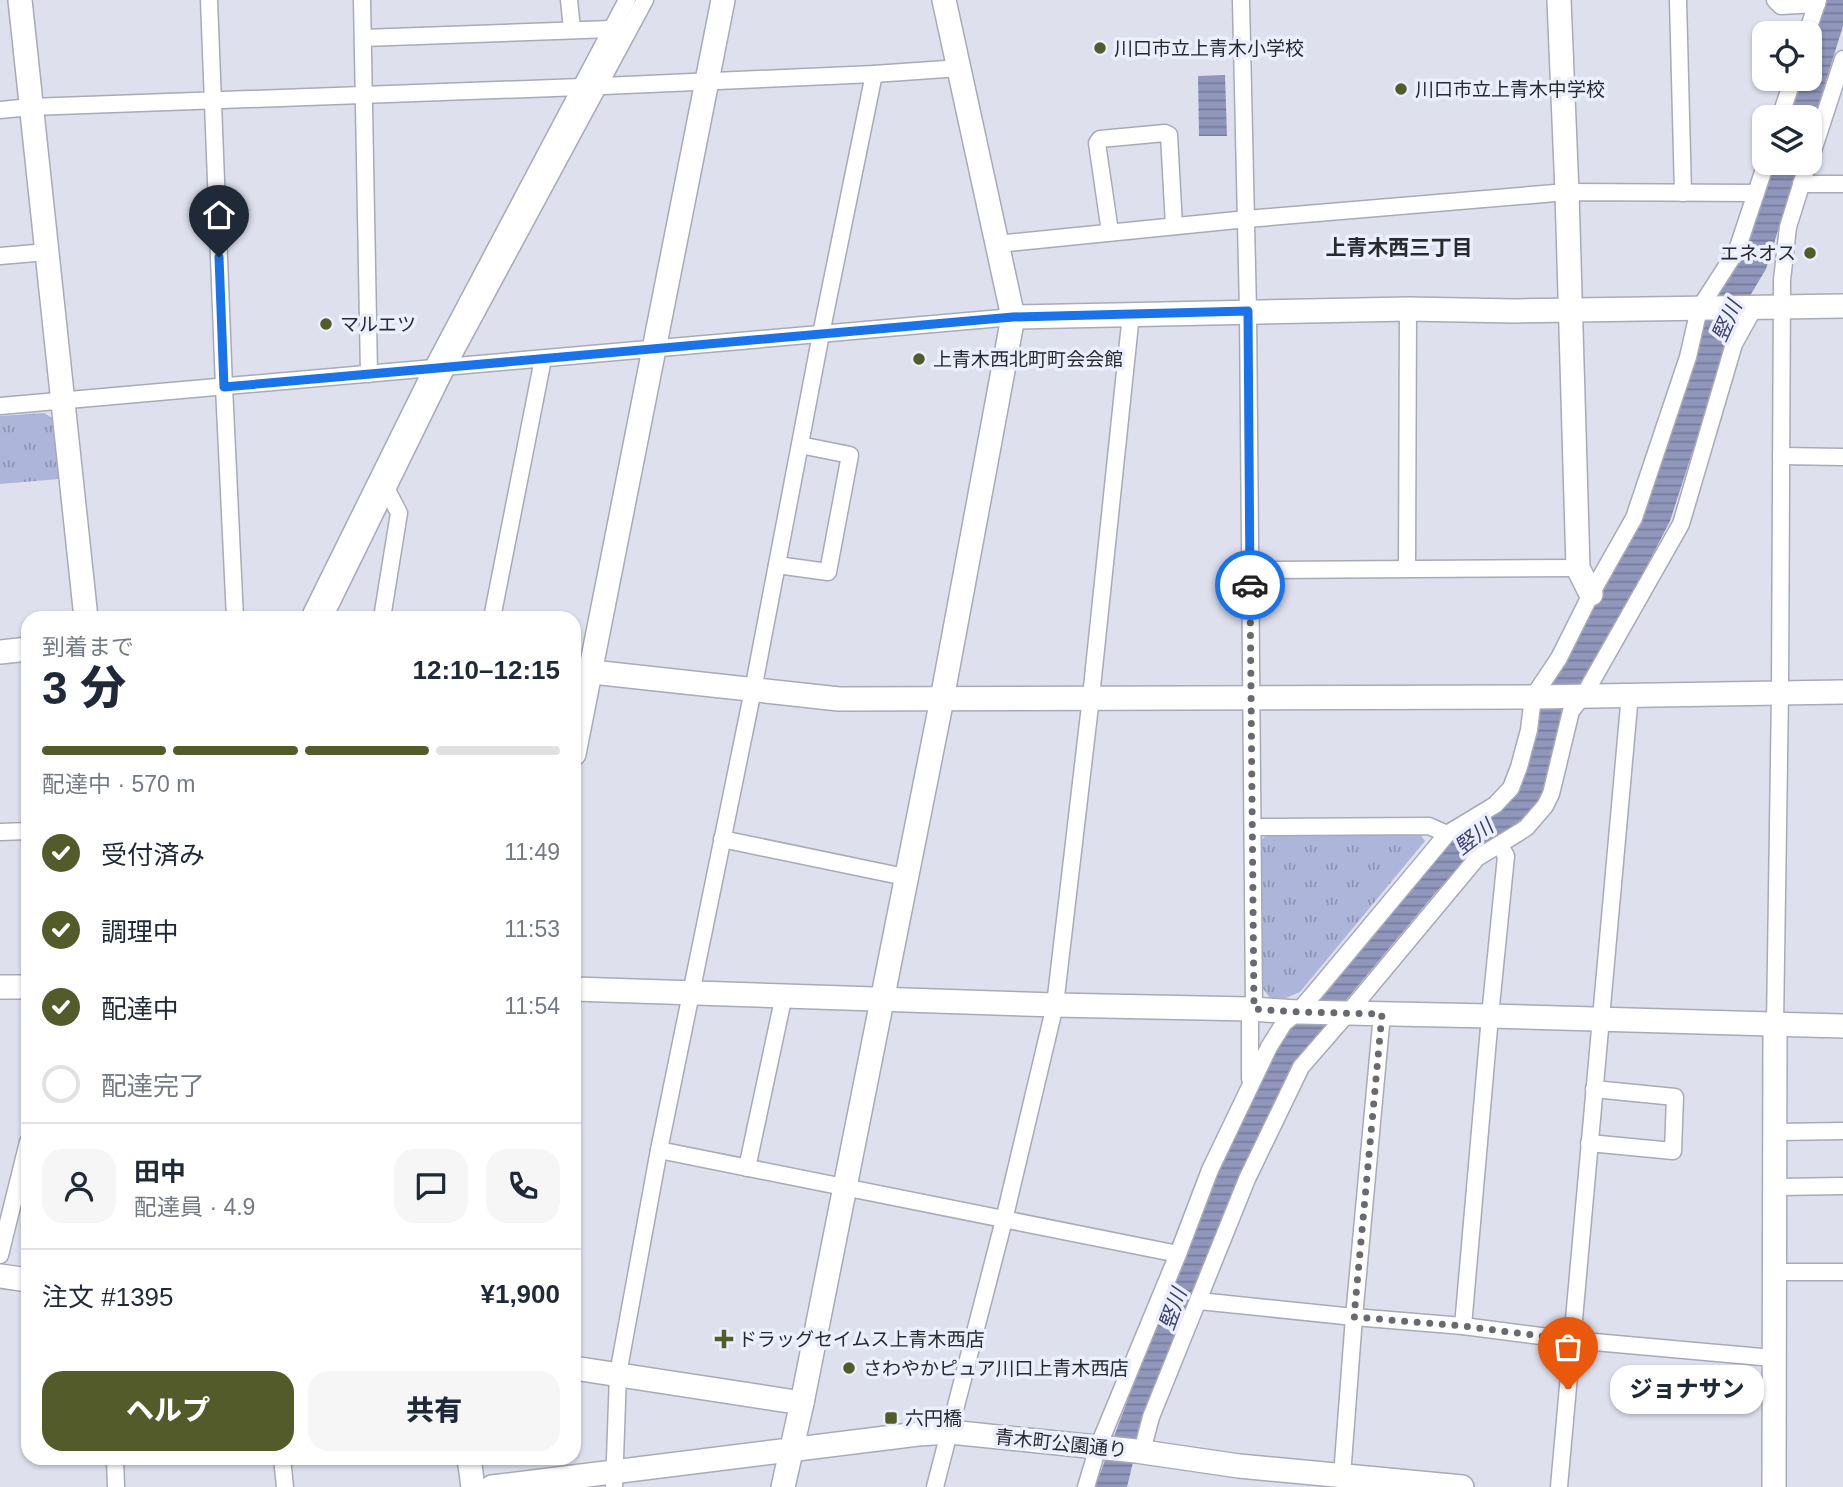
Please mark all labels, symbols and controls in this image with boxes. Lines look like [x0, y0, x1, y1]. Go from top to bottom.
map controls [1752, 21, 1822, 175]
button: locate [1752, 21, 1822, 91]
place label: 川口市立上青木小学校 [1114, 38, 1304, 59]
marker: 川口市立上青木小学校 [1092, 40, 1108, 56]
place label: 川口市立上青木中学校 [1415, 79, 1605, 100]
marker: 川口市立上青木中学校 [1393, 81, 1409, 97]
button: layers [1752, 105, 1822, 175]
pin [189, 185, 249, 257]
icon: home [200, 196, 238, 234]
district label: 上青木西三丁目 [1326, 236, 1473, 259]
place label: エネオス [1720, 243, 1796, 264]
marker: エネオス [1802, 245, 1818, 261]
water label: 竪川 [1707, 295, 1746, 345]
place label: マルエツ [340, 314, 416, 335]
marker: マルエツ [318, 316, 334, 332]
place label: 上青木西北町町会会館 [933, 349, 1123, 370]
marker: 上青木西北町町会会館 [911, 351, 927, 367]
courier [1215, 550, 1285, 620]
icon: car [1231, 566, 1269, 604]
text: 到着まで [42, 634, 134, 660]
text: 12:10–12:15 [413, 655, 560, 685]
text: 3 分 [42, 662, 126, 714]
text: 配達中 · 570 m [42, 771, 195, 797]
water label: 竪川 [1450, 813, 1499, 859]
icon: check [42, 834, 80, 872]
text: 11:49 [504, 839, 560, 865]
text: 受付済み [101, 840, 205, 870]
icon: check [42, 911, 80, 949]
text: 11:53 [504, 916, 560, 942]
text: 調理中 [101, 917, 179, 947]
icon: check [42, 988, 80, 1026]
text: 11:54 [504, 993, 560, 1019]
text: 配達中 [101, 994, 179, 1024]
text: 配達完了 [101, 1071, 205, 1101]
button: person [42, 1149, 116, 1223]
button: chat [394, 1149, 468, 1223]
button: phone [486, 1149, 560, 1223]
text: 田中 [134, 1157, 186, 1187]
text: 配達員 · 4.9 [134, 1194, 255, 1220]
text: ¥1,900 [480, 1279, 560, 1309]
text: 注文 #1395 [42, 1282, 174, 1312]
water label: 竪川 [1155, 1283, 1191, 1332]
pin [1538, 1317, 1598, 1389]
icon: bag [1549, 1328, 1587, 1366]
place label: ドラッグセイムス上青木西店 [738, 1329, 985, 1350]
marker: ドラッグセイムス上青木西店 [716, 1331, 732, 1347]
place label: さわやかピュア川口上青木西店 [863, 1358, 1129, 1379]
marker: さわやかピュア川口上青木西店 [841, 1360, 857, 1376]
callout: ジョナサン [1610, 1364, 1764, 1414]
button: ヘルプ [42, 1371, 294, 1451]
button: 共有 [308, 1371, 560, 1451]
text: ジョナサン [1630, 1376, 1745, 1402]
place label: 六円橋 [905, 1408, 962, 1429]
marker: 六円橋 [883, 1410, 899, 1426]
street label: 青木町公園通り [994, 1426, 1128, 1461]

